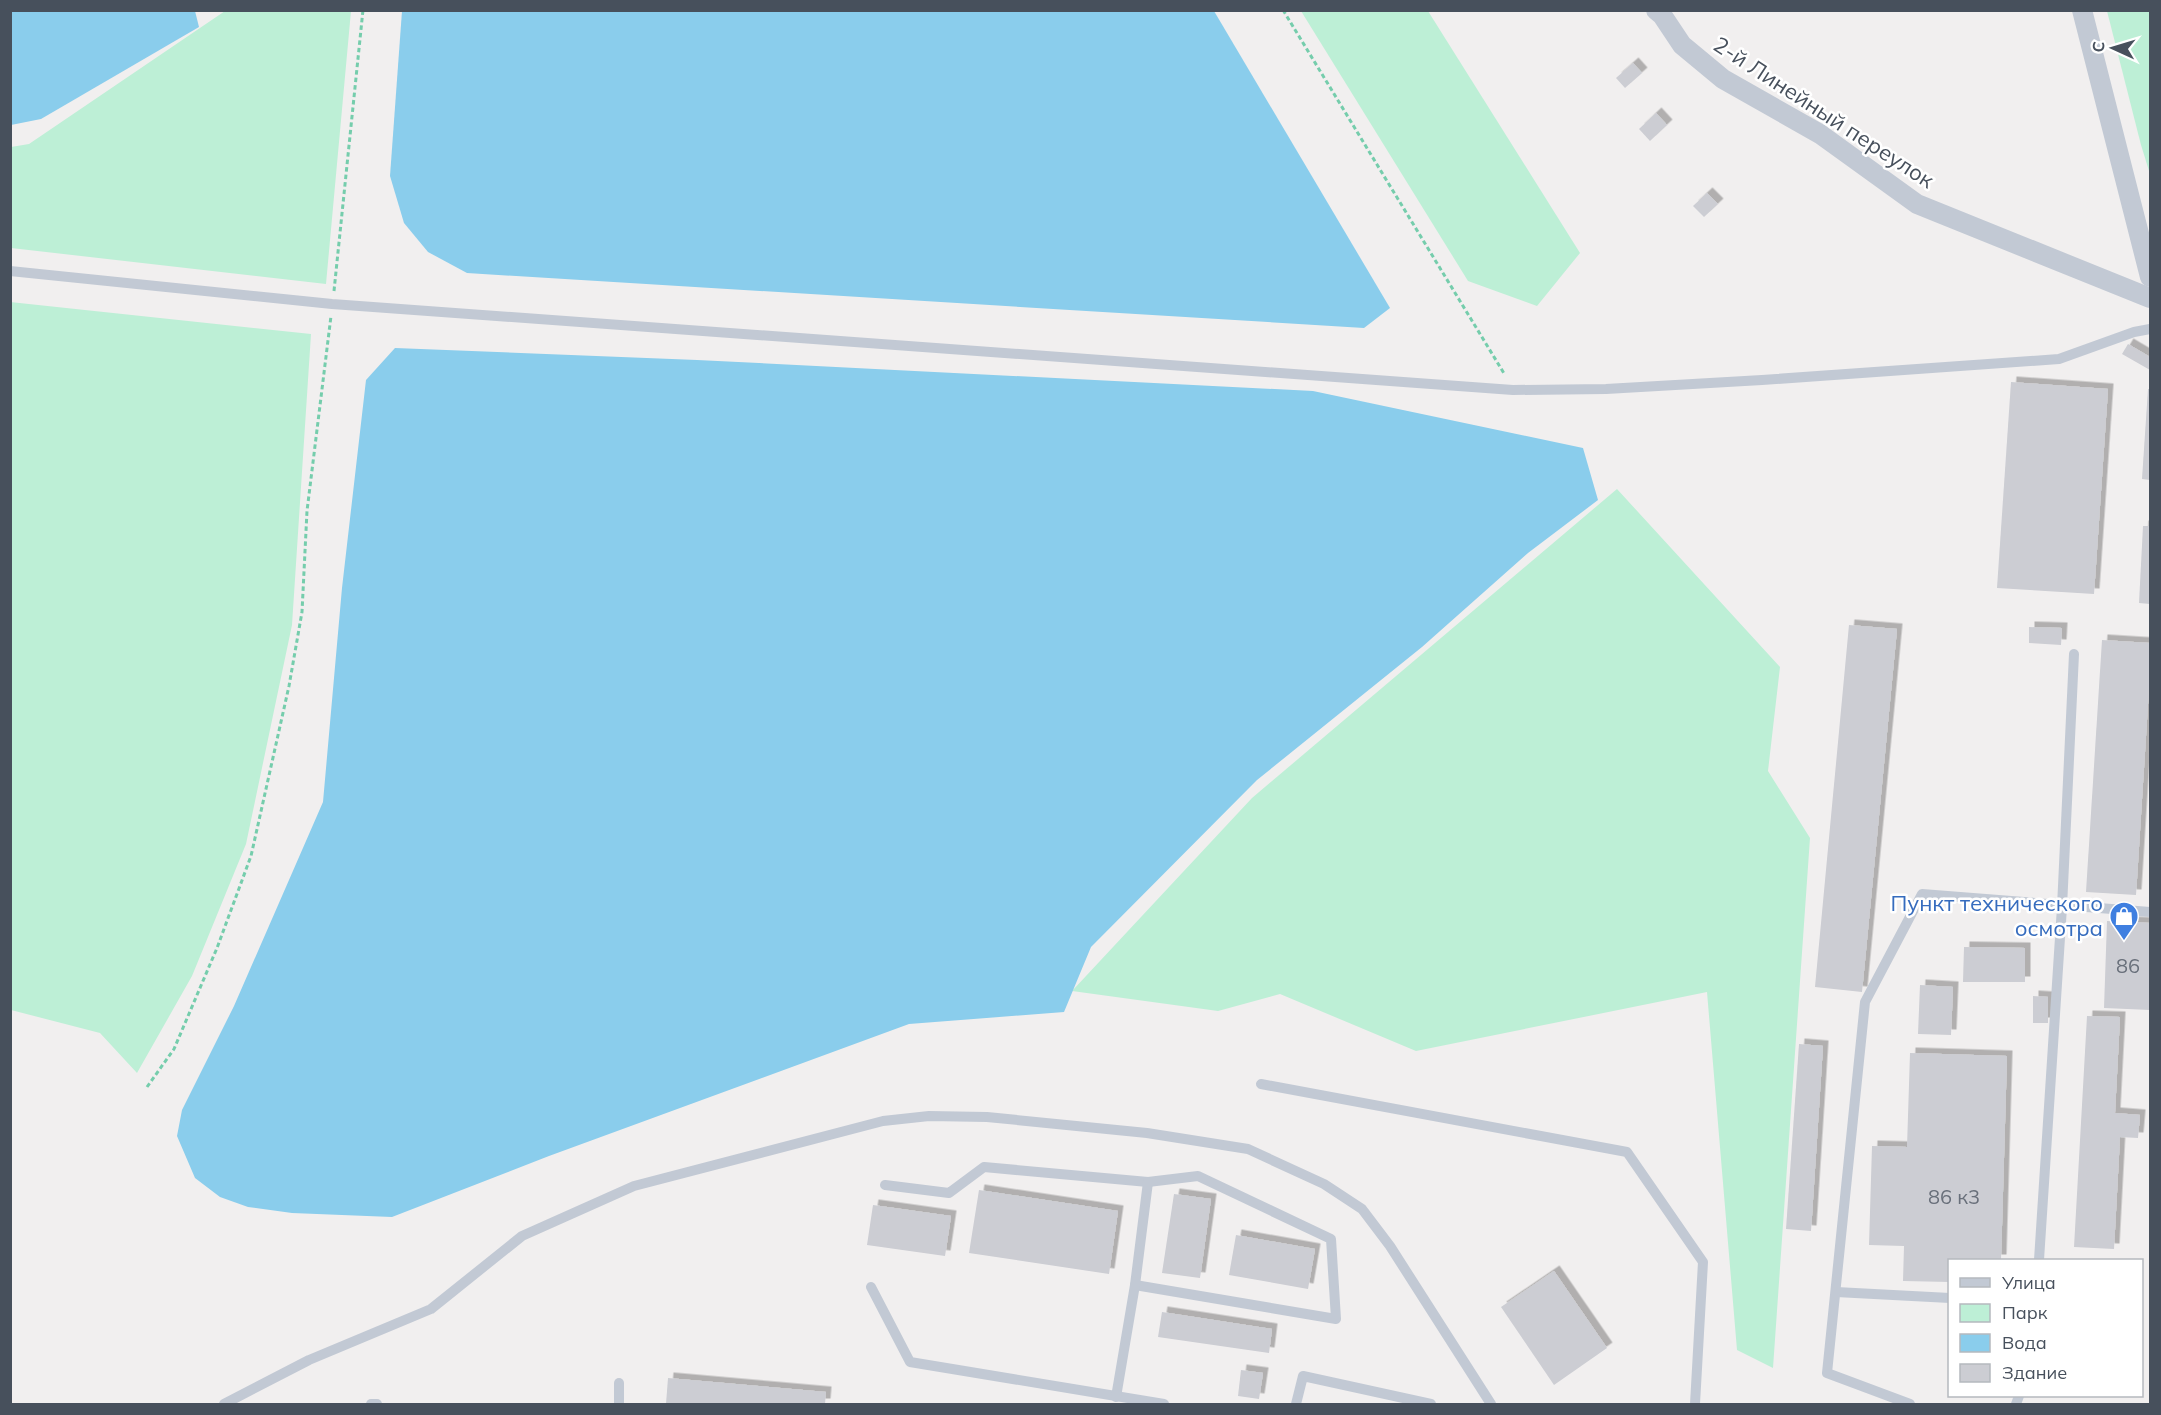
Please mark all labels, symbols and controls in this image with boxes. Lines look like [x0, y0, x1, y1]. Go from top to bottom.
north arrow [2083, 18, 2143, 78]
street label: 2-й Линейный переулок [1708, 30, 1940, 194]
text: С [2088, 41, 2108, 53]
place label: Пункт технического осмотра [1890, 889, 2103, 942]
shop icon: Пункт технического осмотра [2108, 900, 2140, 942]
house number: 86 [2116, 953, 2140, 978]
house number: 86 к3 [1928, 1184, 1980, 1209]
legend [1948, 1259, 2143, 1397]
text: Улица [2001, 1271, 2056, 1294]
text: Парк [2002, 1301, 2048, 1324]
text: Вода [2002, 1331, 2047, 1354]
text: Здание [2002, 1361, 2067, 1384]

